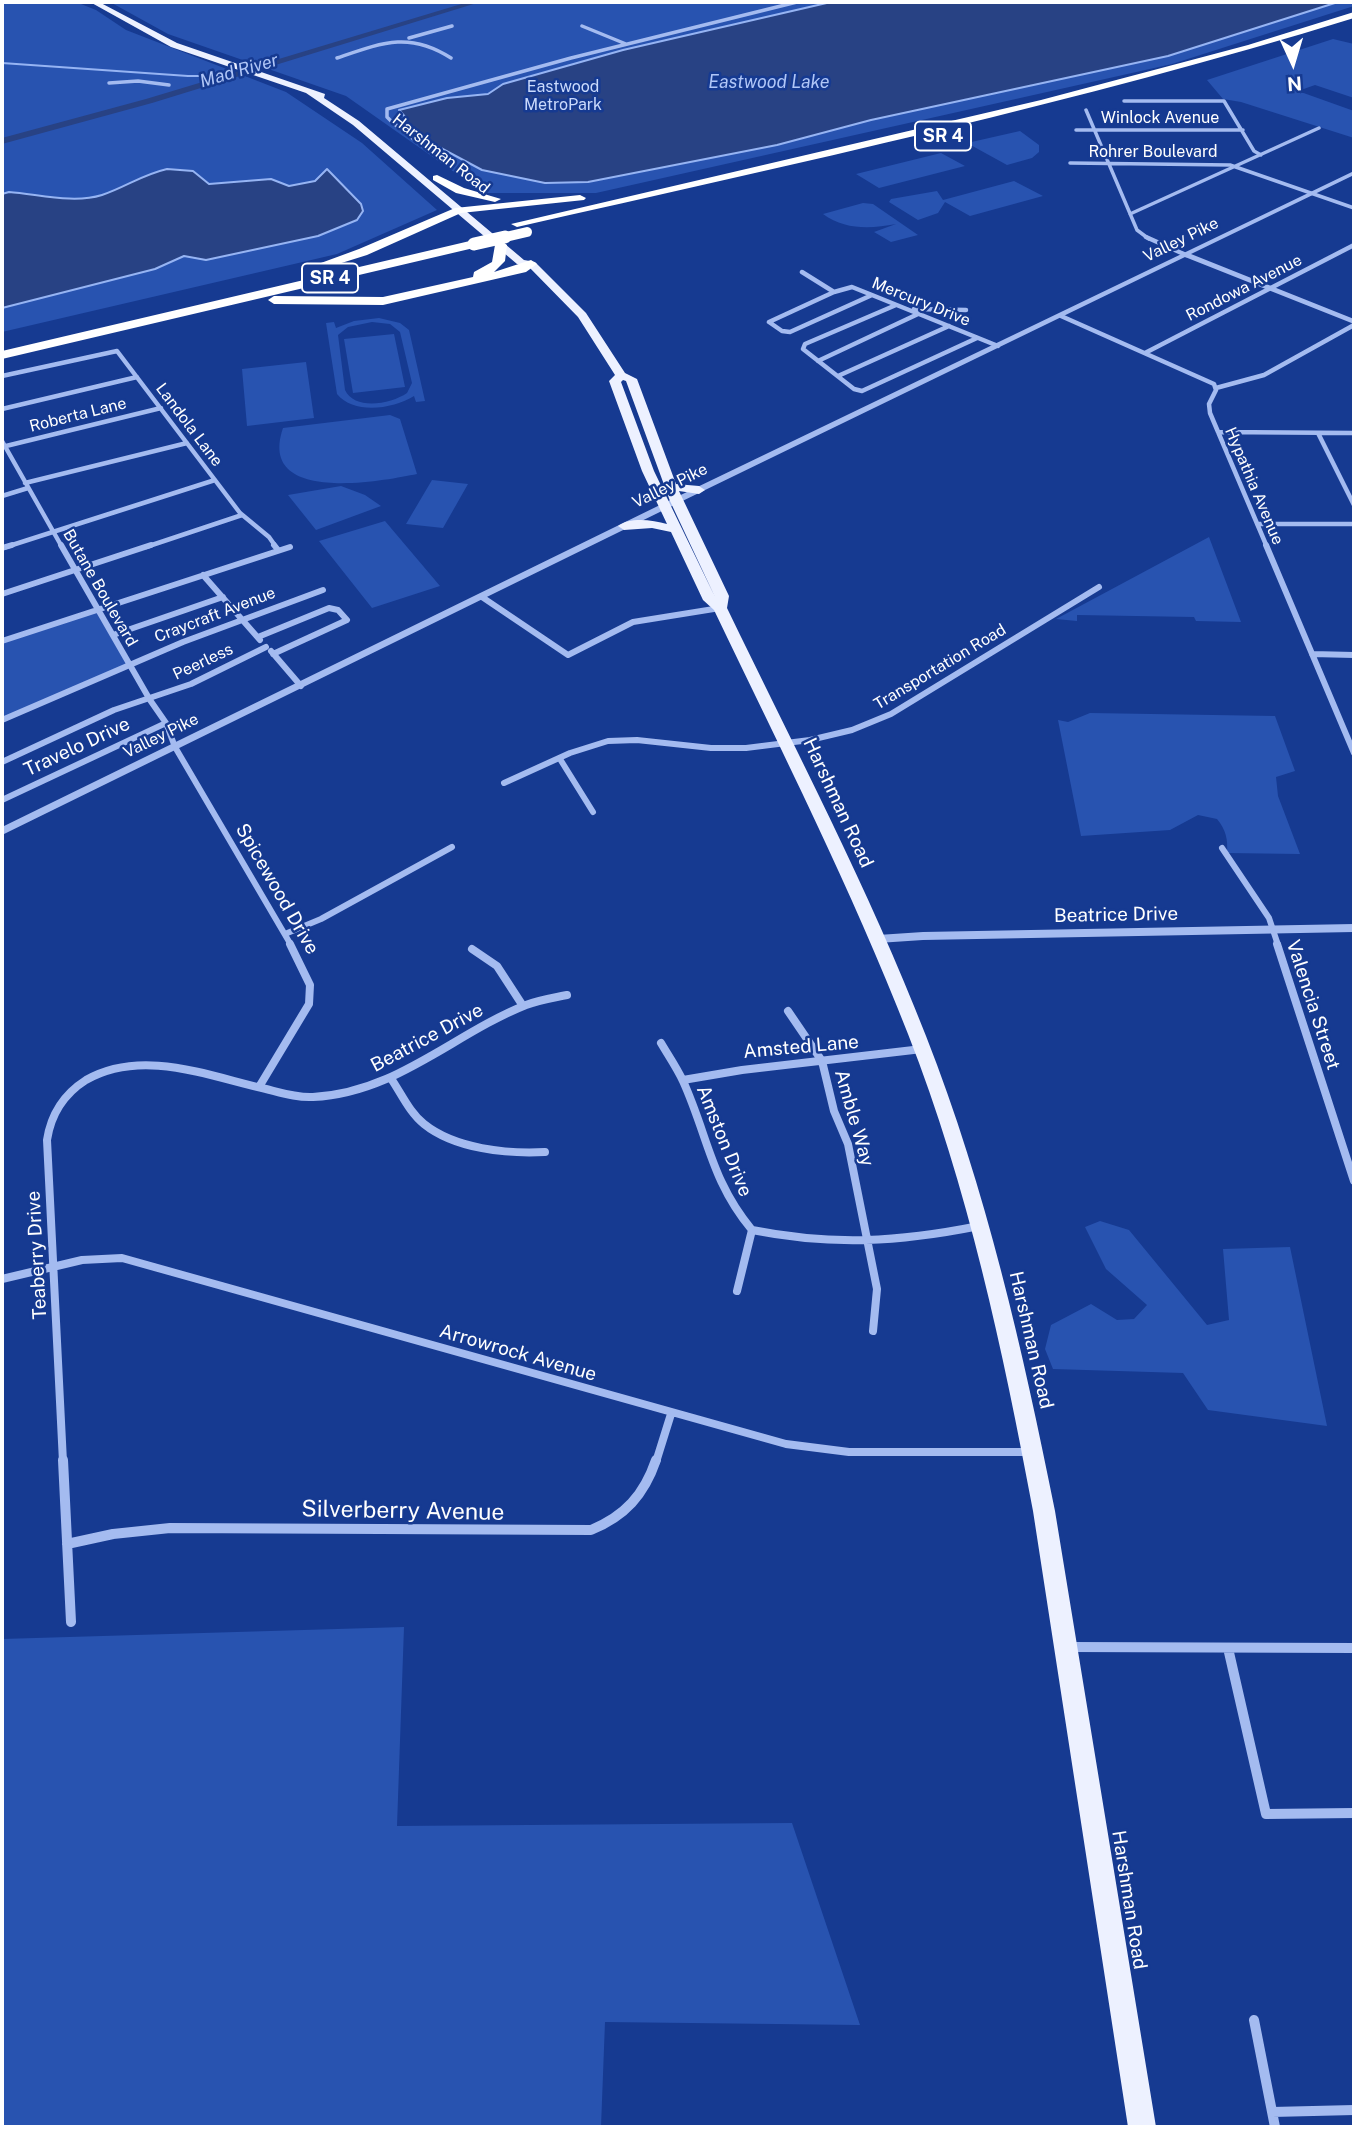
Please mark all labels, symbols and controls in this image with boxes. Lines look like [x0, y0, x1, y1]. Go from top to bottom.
north arrow [1258, 28, 1328, 98]
water label: Mad River [197, 49, 281, 93]
water label: Eastwood Lake [708, 71, 830, 93]
text: N [1286, 72, 1303, 95]
park label: Eastwood MetroPark [524, 77, 602, 115]
street label: Winlock Avenue [1101, 108, 1219, 128]
street label: Harshman Road [388, 110, 494, 198]
road number: SR 4 [915, 121, 971, 150]
street label: Rohrer Boulevard [1088, 142, 1218, 162]
street label: Valley Pike [1140, 214, 1222, 266]
street label: Rondowa Avenue [1183, 251, 1305, 325]
road number: SR 4 [302, 264, 358, 292]
street label: Mercury Drive [869, 274, 973, 330]
street label: Landola Lane [151, 380, 227, 470]
street label: Roberta Lane [28, 394, 128, 436]
street label: Hypathia Avenue [1221, 424, 1287, 548]
street label: Valley Pike [629, 460, 711, 512]
street label: Butane Boulevard [59, 526, 141, 650]
street label: Craycraft Avenue [152, 583, 278, 647]
street label: Transportation Road [871, 620, 1009, 714]
street label: Peerless [170, 640, 236, 684]
street label: Valley Pike [120, 710, 202, 762]
street label: Travelo Drive [20, 713, 134, 781]
street label: Harshman Road [798, 735, 878, 871]
street label: Spicewood Drive [230, 820, 324, 958]
street label: Beatrice Drive [1054, 903, 1178, 927]
street label: Valencia Street [1281, 937, 1345, 1073]
street label: Beatrice Drive [367, 999, 487, 1077]
street label: Amsted Lane [742, 1031, 860, 1063]
street label: Amble Way [829, 1067, 879, 1169]
street label: Amston Drive [691, 1082, 757, 1200]
street label: Teaberry Drive [22, 1190, 52, 1320]
street label: Harshman Road [1004, 1269, 1058, 1411]
street label: Arrowrock Avenue [437, 1320, 599, 1386]
street label: Silverberry Avenue [301, 1495, 505, 1527]
street label: Harshman Road [1107, 1829, 1151, 1971]

